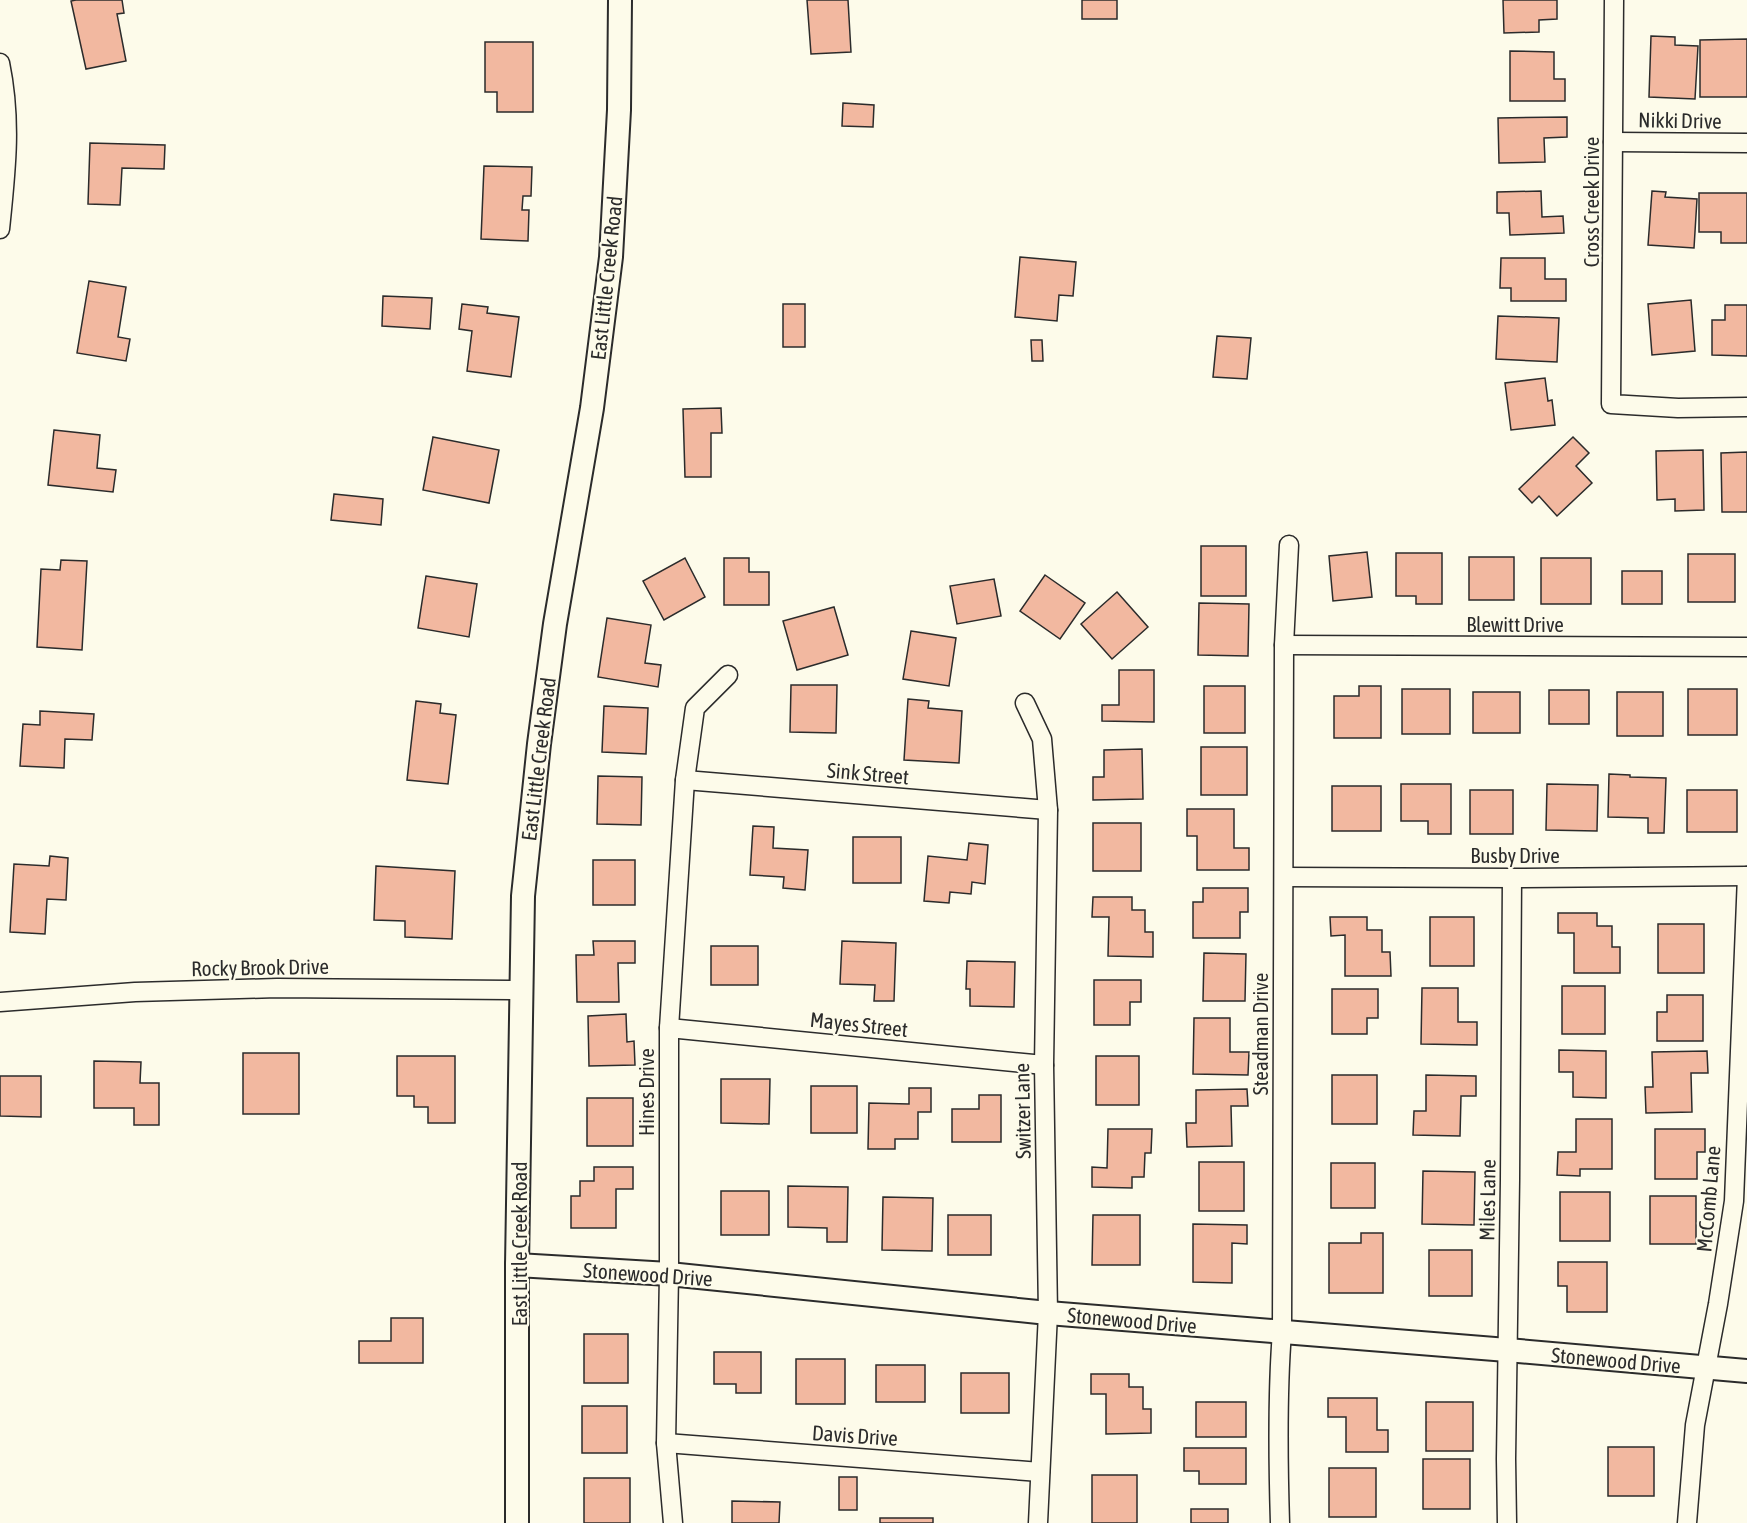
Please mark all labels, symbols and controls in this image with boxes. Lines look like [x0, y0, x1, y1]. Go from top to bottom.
street label: Nikki Drive [1638, 107, 1722, 133]
street label: Cross Creek Drive [1579, 137, 1603, 267]
street label: East Little Creek Road [585, 195, 627, 361]
street label: Blewitt Drive [1466, 612, 1564, 636]
street label: East Little Creek Road [516, 676, 560, 842]
street label: Sink Street [826, 757, 910, 789]
street label: Busby Drive [1470, 843, 1560, 867]
street label: Rocky Brook Drive [191, 954, 329, 980]
street label: Steadman Drive [1248, 973, 1272, 1095]
street label: Mayes Street [809, 1007, 909, 1041]
street label: Hines Drive [634, 1048, 658, 1136]
street label: Switzer Lane [1009, 1063, 1035, 1159]
street label: McComb Lane [1691, 1145, 1725, 1253]
street label: Miles Lane [1474, 1159, 1500, 1241]
street label: East Little Creek Road [507, 1162, 531, 1326]
street label: Stonewood Drive [582, 1258, 714, 1290]
street label: Stonewood Drive [1066, 1302, 1198, 1338]
street label: Stonewood Drive [1550, 1342, 1682, 1378]
street label: Davis Drive [811, 1420, 899, 1450]

